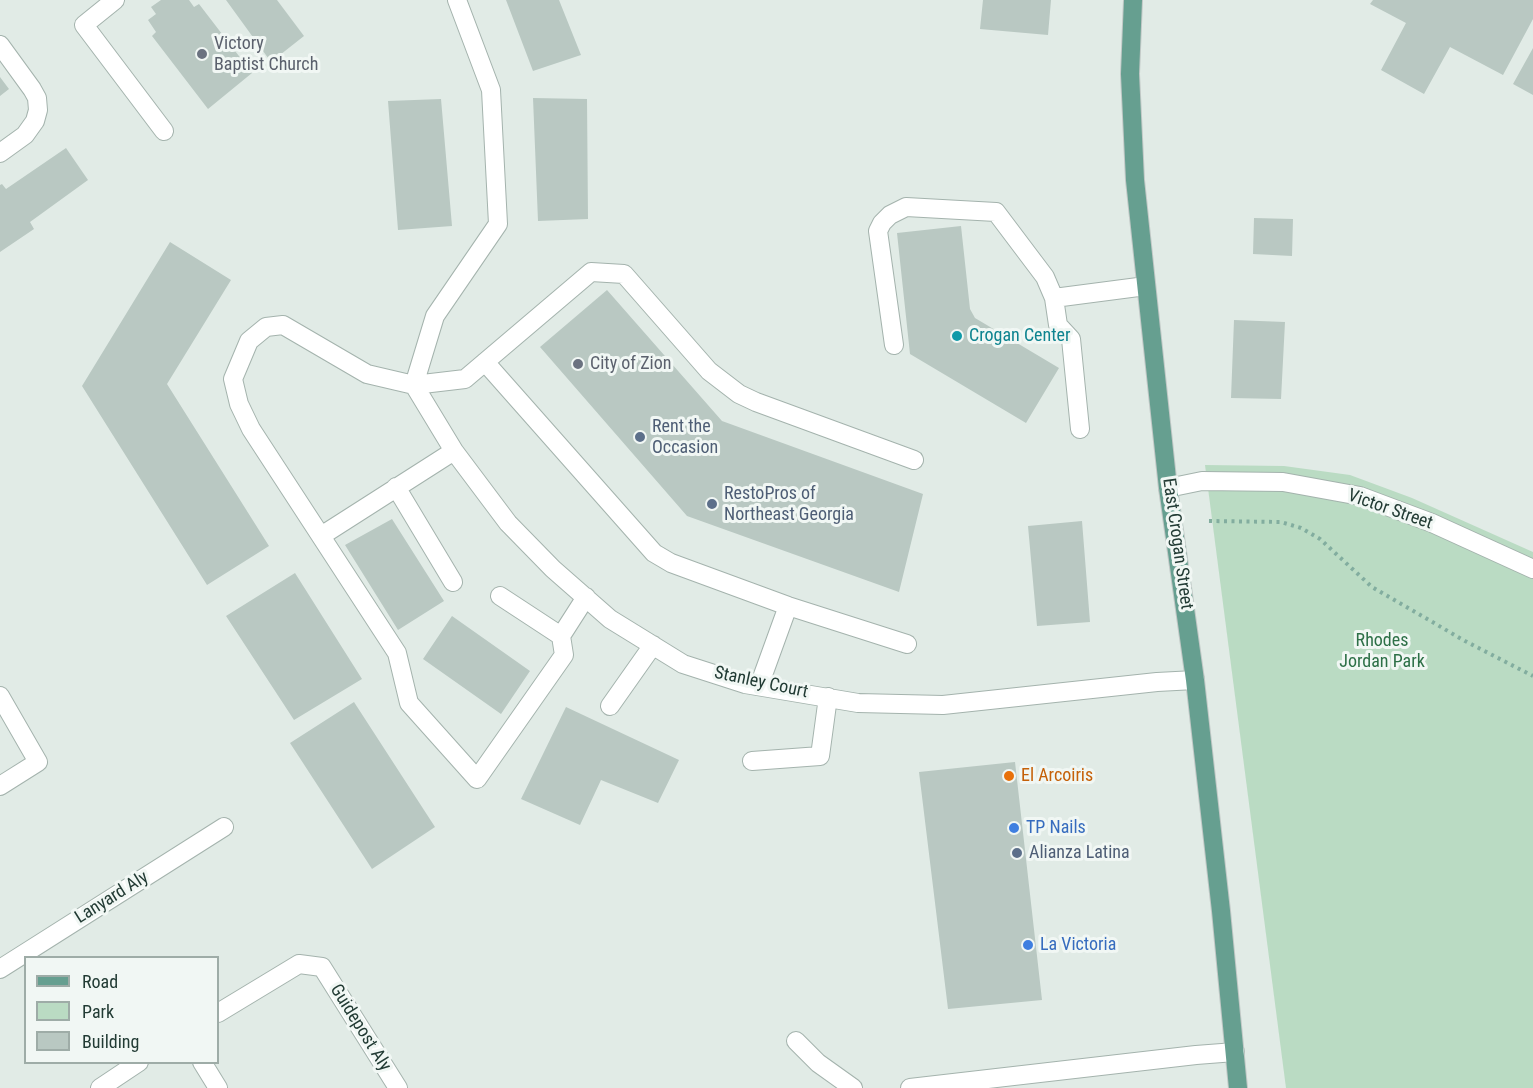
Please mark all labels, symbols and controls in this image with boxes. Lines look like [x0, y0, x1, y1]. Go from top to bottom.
place label: Victory Baptist Church [214, 33, 318, 76]
marker: Victory Baptist Church [195, 47, 209, 61]
place label: Crogan Center [969, 325, 1071, 347]
marker: Crogan Center [950, 329, 964, 343]
place label: City of Zion [590, 353, 671, 375]
marker: City of Zion [571, 357, 585, 371]
place label: Rent the Occasion [652, 416, 718, 458]
marker: Rent the Occasion [633, 430, 647, 444]
street label: East Crogan Street [1157, 477, 1197, 611]
place label: RestoPros of Northeast Georgia [724, 483, 854, 526]
street label: Victor Street [1345, 485, 1435, 535]
marker: RestoPros of Northeast Georgia [705, 497, 719, 511]
park label: Rhodes Jordan Park [1339, 630, 1425, 672]
street label: Stanley Court [712, 663, 810, 703]
place label: El Arcoiris [1021, 765, 1093, 787]
marker: El Arcoiris [1002, 769, 1016, 783]
place label: TP Nails [1026, 817, 1086, 839]
marker: TP Nails [1007, 821, 1021, 835]
place label: Alianza Latina [1029, 842, 1130, 864]
marker: Alianza Latina [1010, 846, 1024, 860]
street label: Lanyard Aly [71, 867, 153, 929]
place label: La Victoria [1040, 934, 1116, 956]
marker: La Victoria [1021, 938, 1035, 952]
legend [24, 956, 219, 1064]
text: Road [82, 971, 118, 992]
street label: Guidepost Aly [325, 981, 395, 1075]
text: Park [82, 1001, 114, 1022]
text: Building [82, 1031, 139, 1052]

